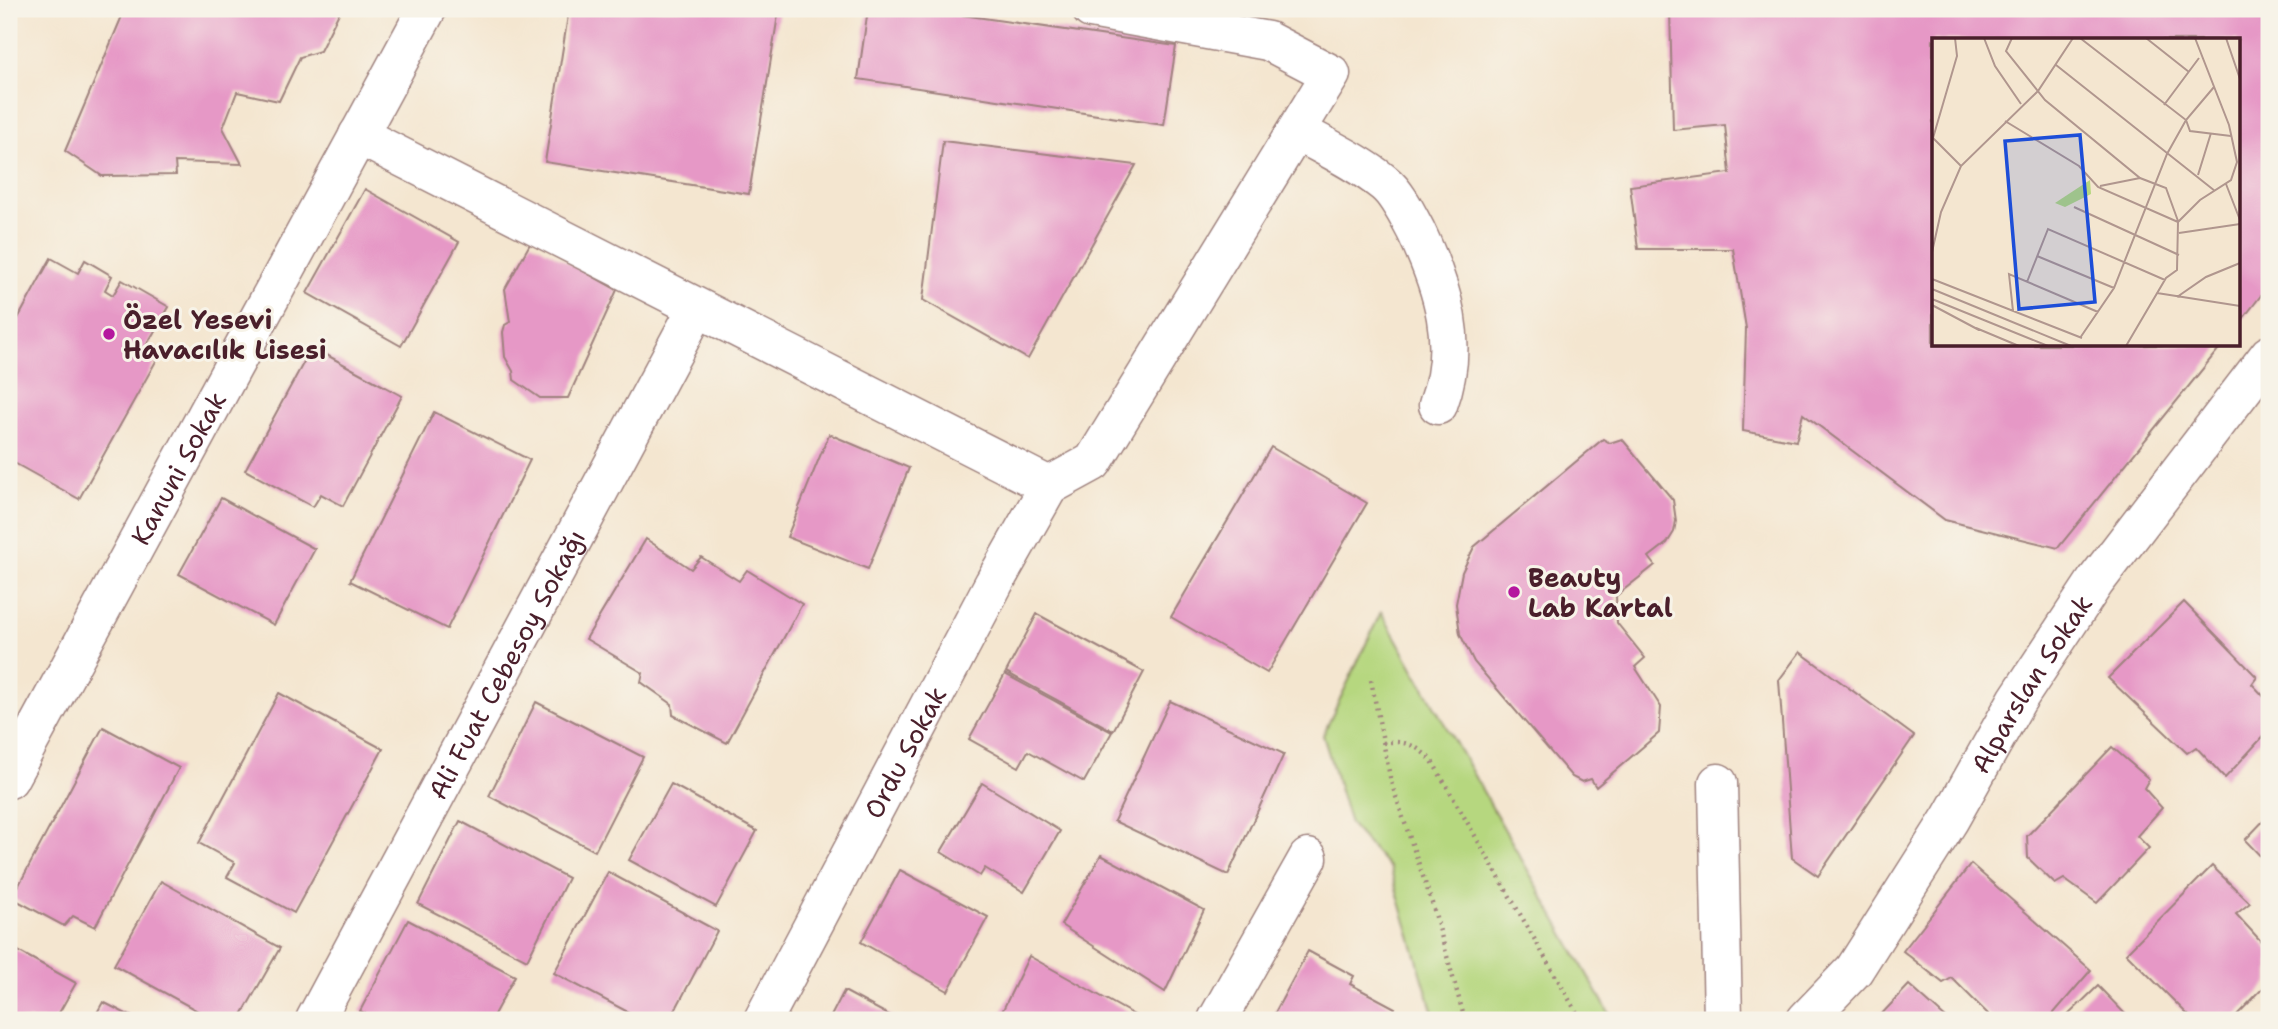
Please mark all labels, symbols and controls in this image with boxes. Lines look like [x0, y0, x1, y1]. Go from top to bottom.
inset map [1932, 38, 2240, 346]
place label: Özel Yesevi Havacılık Lisesi [123, 302, 327, 367]
marker: Özel Yesevi Havacılık Lisesi [101, 326, 117, 342]
street label: Kanuni Sokak [122, 385, 234, 551]
street label: Ali Fuat Cebesoy Sokağı [419, 523, 593, 805]
place label: Beauty Lab Kartal [1528, 560, 1673, 625]
marker: Beauty Lab Kartal [1506, 584, 1522, 600]
street label: Alparslan Sokak [1962, 587, 2100, 779]
street label: Ordu Sokak [855, 680, 954, 824]

